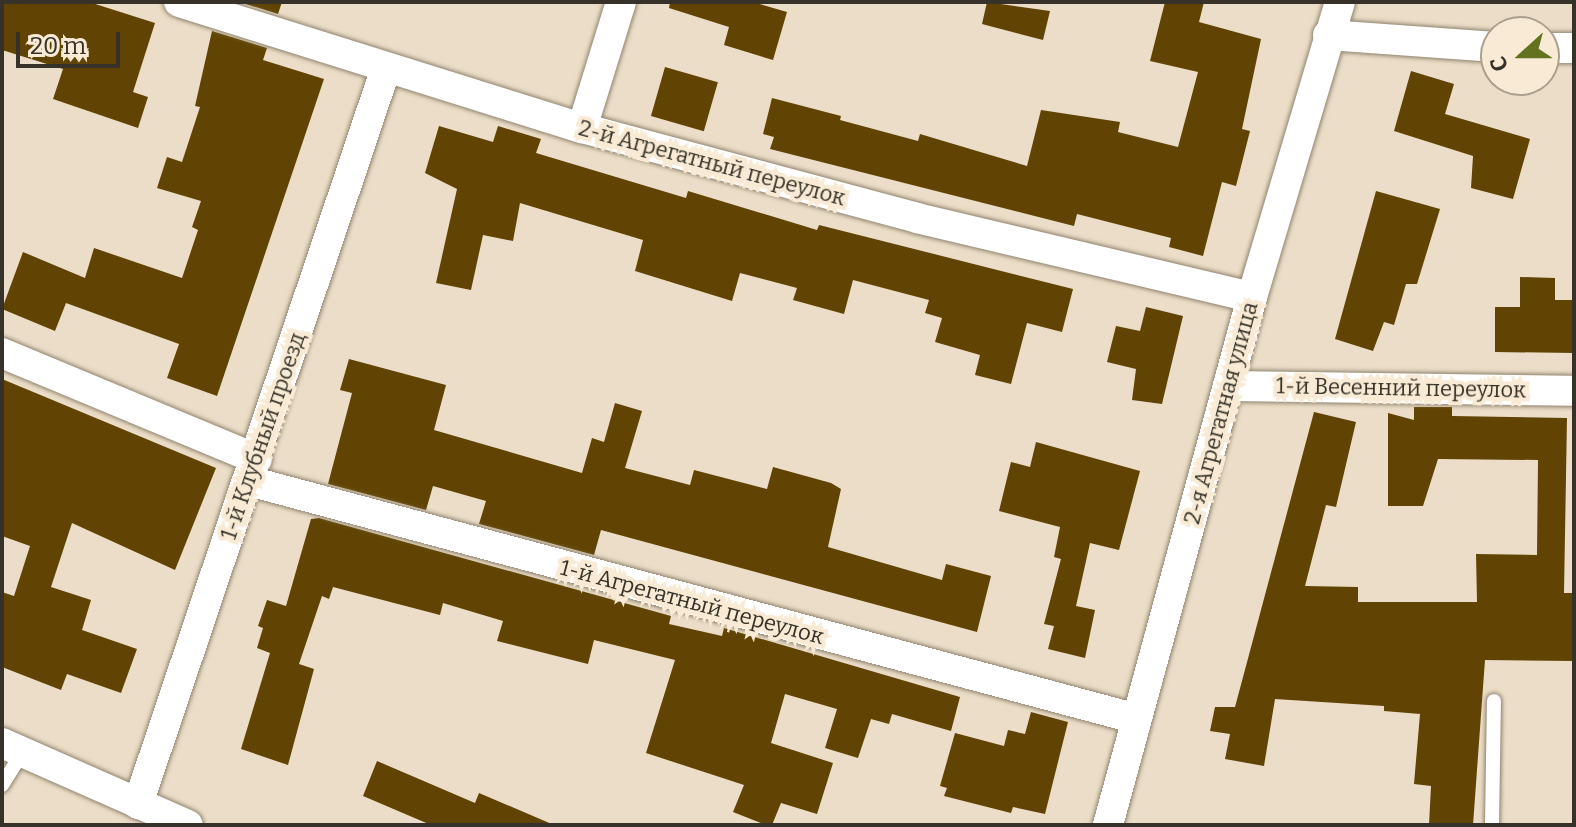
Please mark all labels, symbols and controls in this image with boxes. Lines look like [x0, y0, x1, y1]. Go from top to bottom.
scale bar [20, 16, 124, 66]
north arrow [1480, 16, 1560, 96]
text: 20 m [30, 32, 86, 60]
text: С [1484, 53, 1514, 75]
street label: 2-й Агрегатный переулок [576, 115, 848, 211]
street label: 2-я Агрегатная улица [1179, 299, 1263, 527]
street label: 1-й Клубный проезд [215, 329, 311, 543]
street label: 1-й Весенний переулок [1276, 373, 1526, 403]
street label: 1-й Агрегатный переулок [557, 554, 827, 650]

